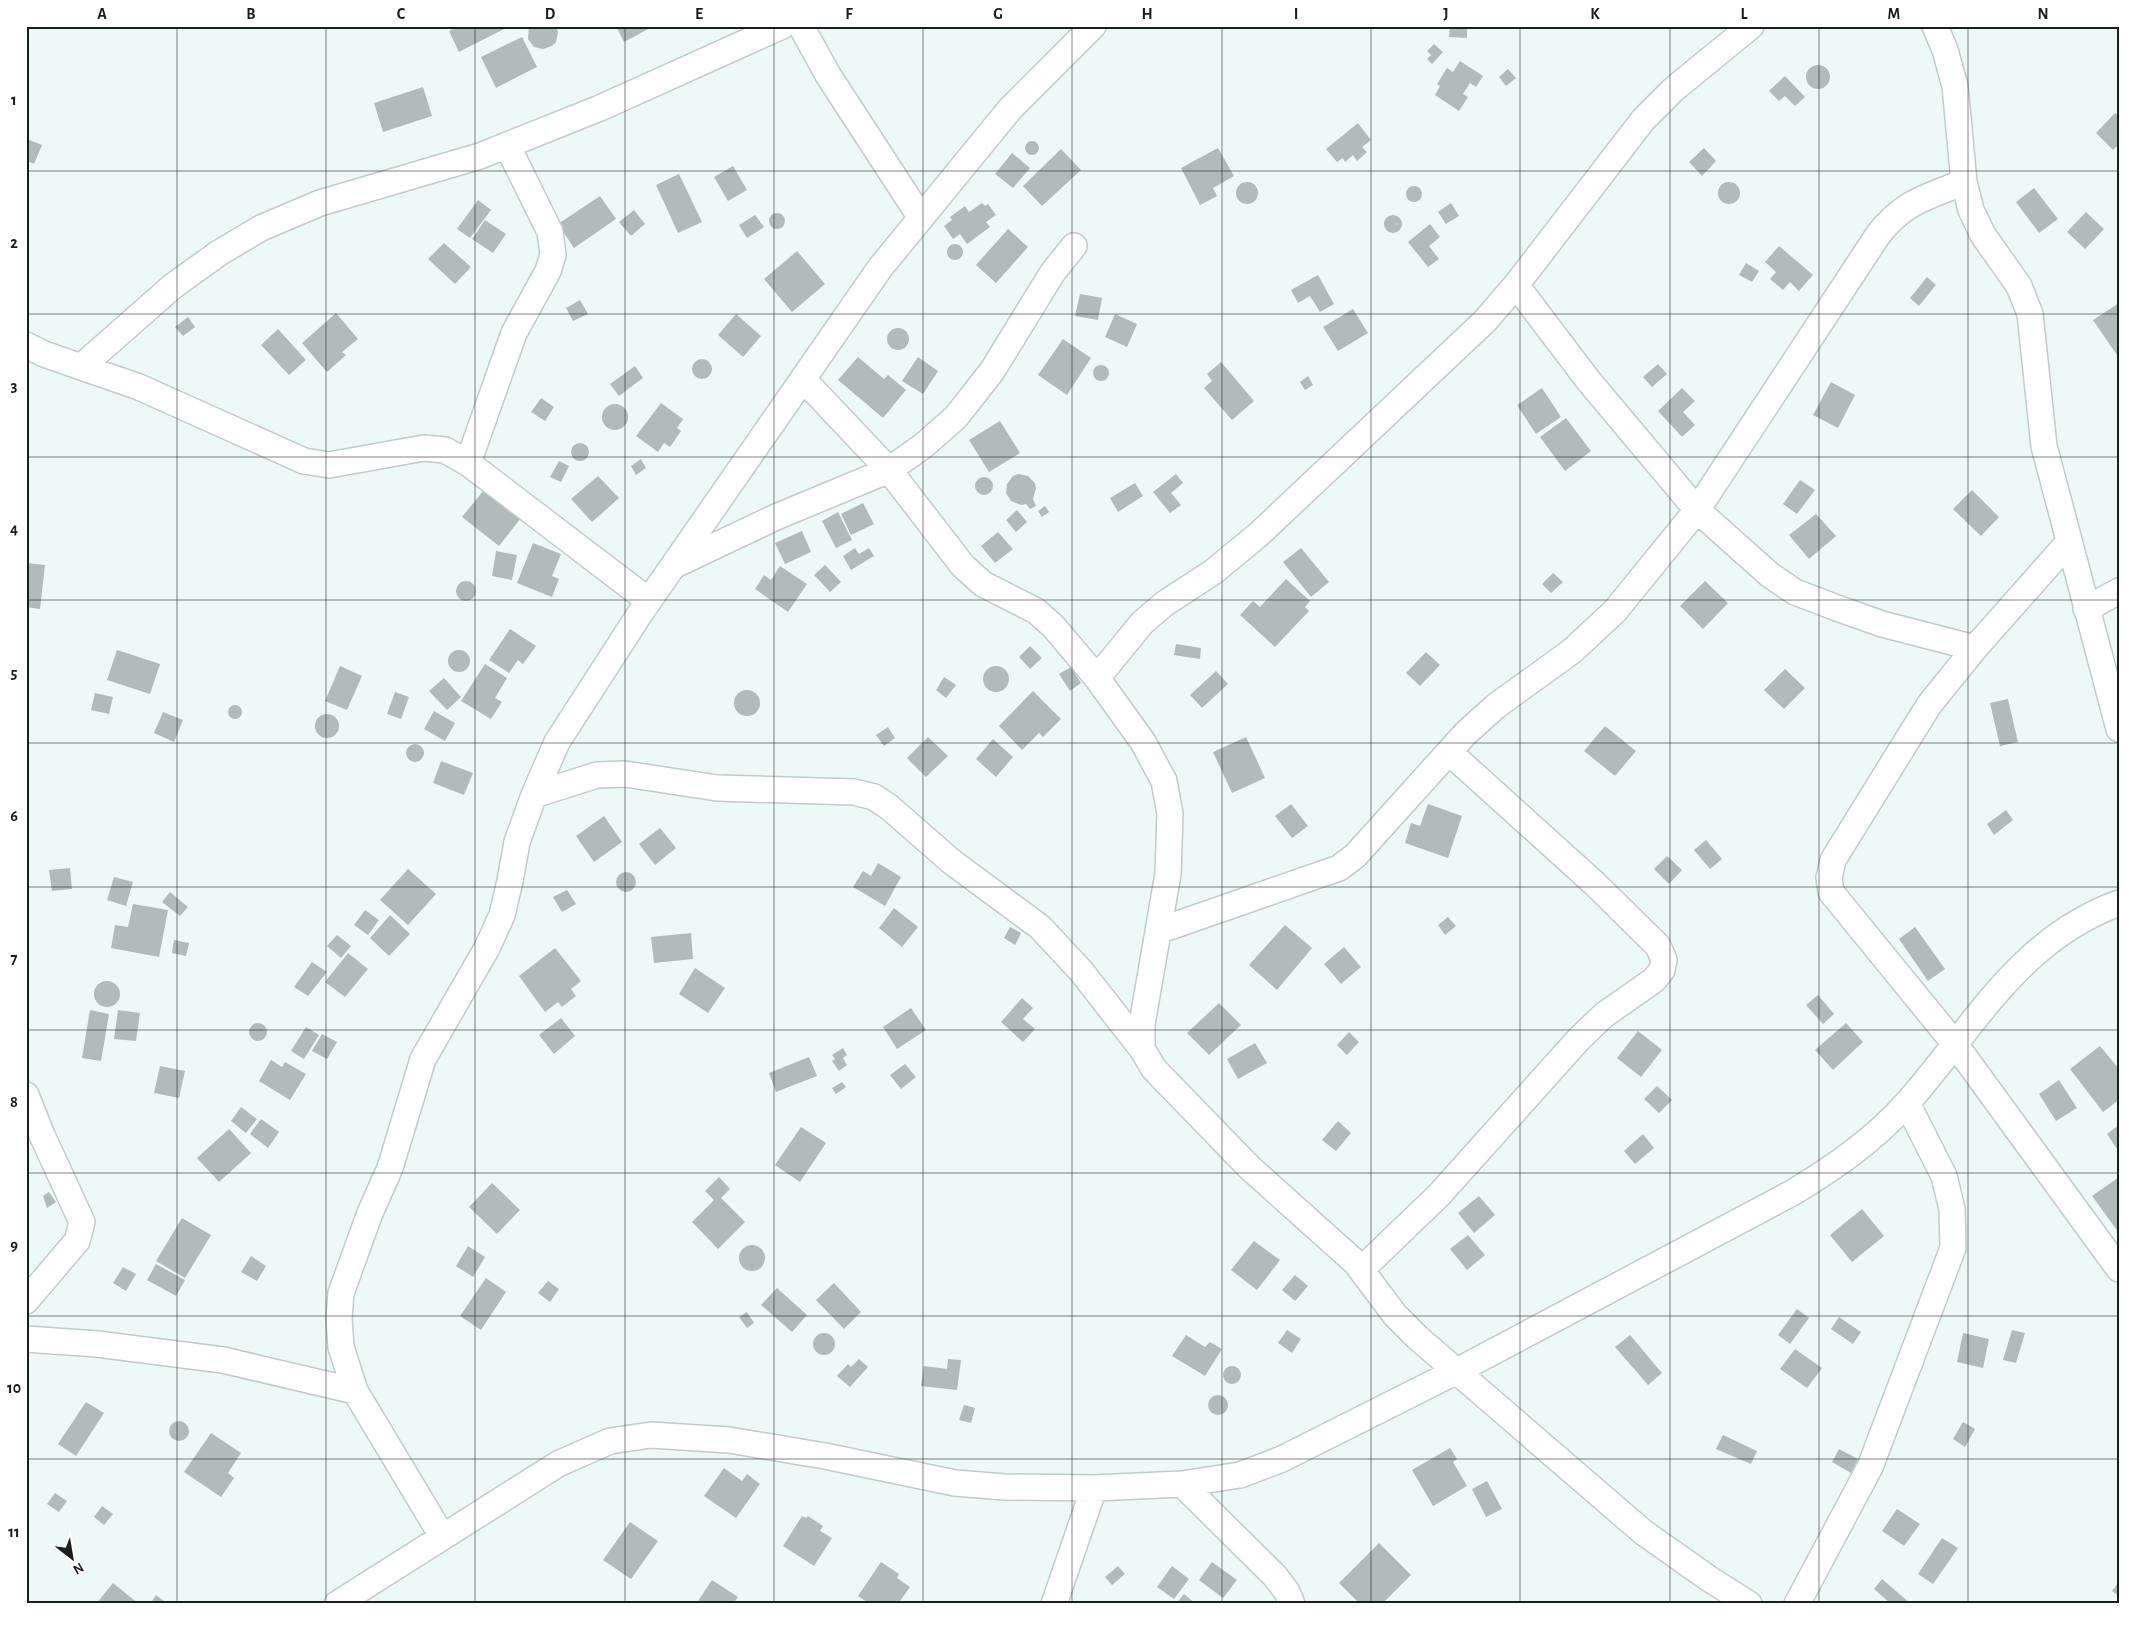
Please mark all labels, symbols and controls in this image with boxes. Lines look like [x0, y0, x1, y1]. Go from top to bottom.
text: A [97, 6, 107, 22]
text: B [246, 6, 256, 22]
text: C [397, 6, 406, 22]
text: D [545, 6, 556, 22]
text: E [695, 6, 703, 22]
text: F [845, 6, 853, 22]
text: G [993, 6, 1003, 22]
text: H [1141, 6, 1153, 22]
text: I [1294, 6, 1298, 22]
text: J [1443, 6, 1449, 22]
text: K [1590, 6, 1600, 22]
text: L [1741, 6, 1748, 22]
text: M [1888, 6, 1900, 22]
text: N [2037, 6, 2049, 22]
text: 1 [11, 92, 17, 108]
text: 2 [10, 235, 18, 251]
text: 3 [11, 378, 18, 394]
text: 4 [10, 521, 18, 537]
text: 5 [11, 665, 18, 681]
text: 6 [10, 808, 18, 824]
text: 7 [11, 951, 18, 967]
text: 8 [10, 1094, 18, 1110]
text: 9 [10, 1237, 18, 1253]
text: 10 [7, 1380, 21, 1396]
text: 11 [8, 1524, 20, 1540]
north arrow [48, 1532, 98, 1582]
text: N [70, 1560, 86, 1577]

